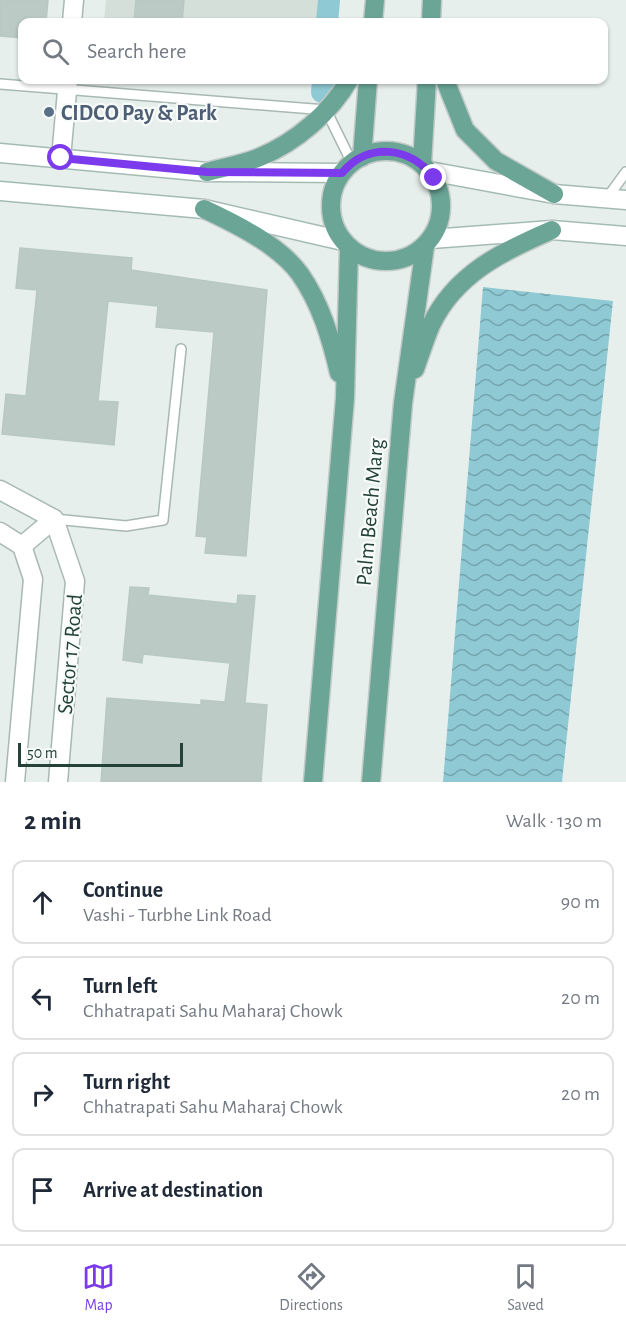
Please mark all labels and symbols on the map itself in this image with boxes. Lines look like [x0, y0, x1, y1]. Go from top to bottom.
place label: CIDCO Pay & Park [61, 102, 217, 125]
marker: CIDCO Pay & Park [42, 105, 56, 119]
route start [47, 144, 73, 170]
route end [420, 164, 446, 190]
street label: Palm Beach Marg [353, 437, 387, 587]
street label: Sector 17 Road [54, 593, 86, 715]
scale bar [18, 740, 183, 768]

